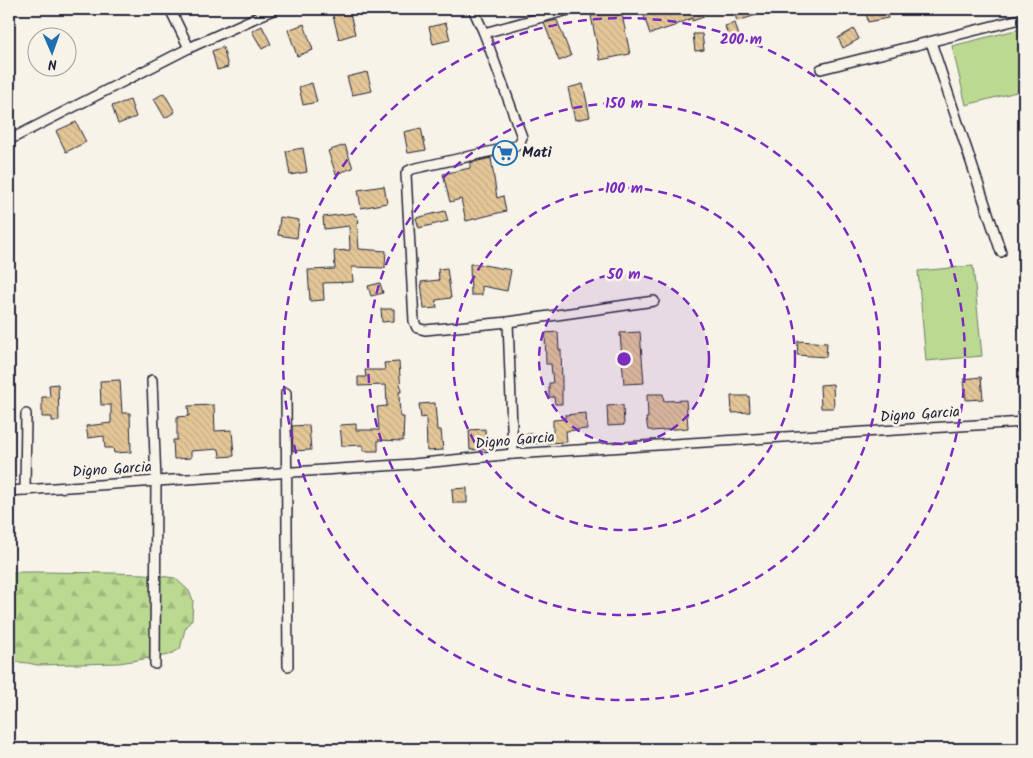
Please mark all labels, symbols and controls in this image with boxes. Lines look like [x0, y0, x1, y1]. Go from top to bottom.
north arrow [28, 28, 78, 78]
text: 200 m [720, 28, 762, 52]
text: N [47, 53, 57, 75]
text: 150 m [605, 92, 643, 116]
supermarket icon: Mati [492, 140, 518, 166]
place label: Mati [522, 141, 553, 165]
text: 100 m [605, 177, 643, 201]
text: 50 m [606, 263, 641, 287]
centre of rings [615, 350, 633, 368]
street label: Digno Garcia [879, 400, 961, 430]
street label: Digno Garcia [474, 426, 556, 456]
street label: Digno Garcia [71, 455, 153, 485]

